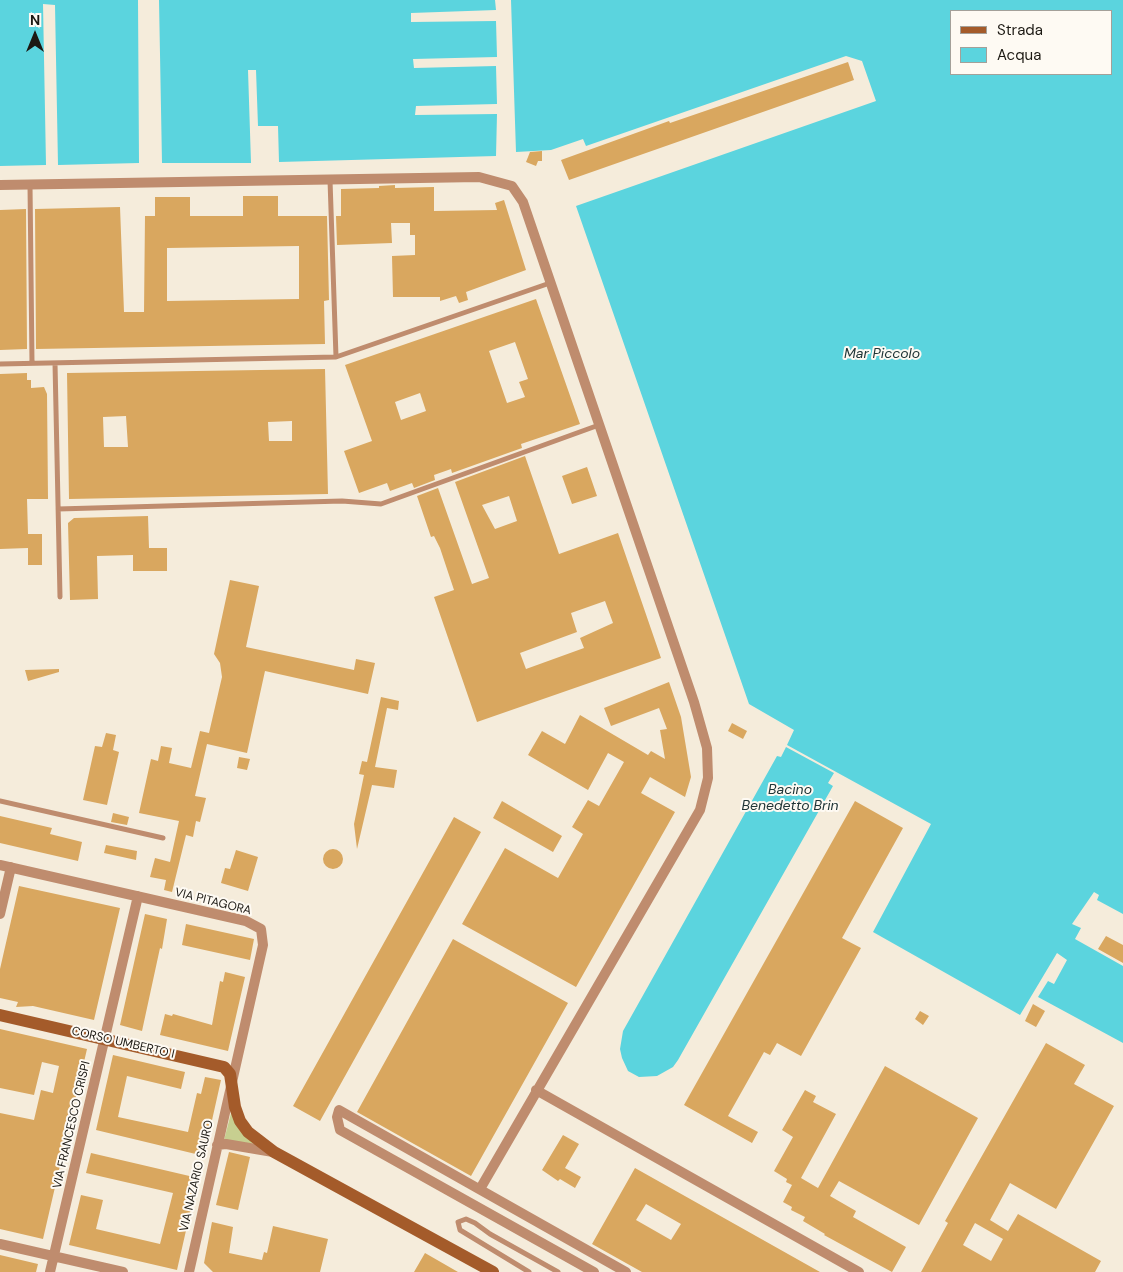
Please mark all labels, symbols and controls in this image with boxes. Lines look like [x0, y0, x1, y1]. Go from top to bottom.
north arrow [10, 10, 60, 60]
legend [950, 10, 1113, 75]
text: N [30, 11, 40, 29]
text: Strada [997, 20, 1043, 40]
text: Acqua [997, 45, 1041, 65]
water label: Mar Piccolo [844, 346, 920, 362]
water label: Bacino Benedetto Brin [741, 782, 839, 814]
street label: VIA PITAGORA [173, 886, 253, 918]
street label: CORSO UMBERTO I [70, 1024, 176, 1062]
street label: VIA FRANCESCO CRISPI [50, 1060, 94, 1190]
street label: VIA NAZARIO SAURO [177, 1119, 217, 1233]

